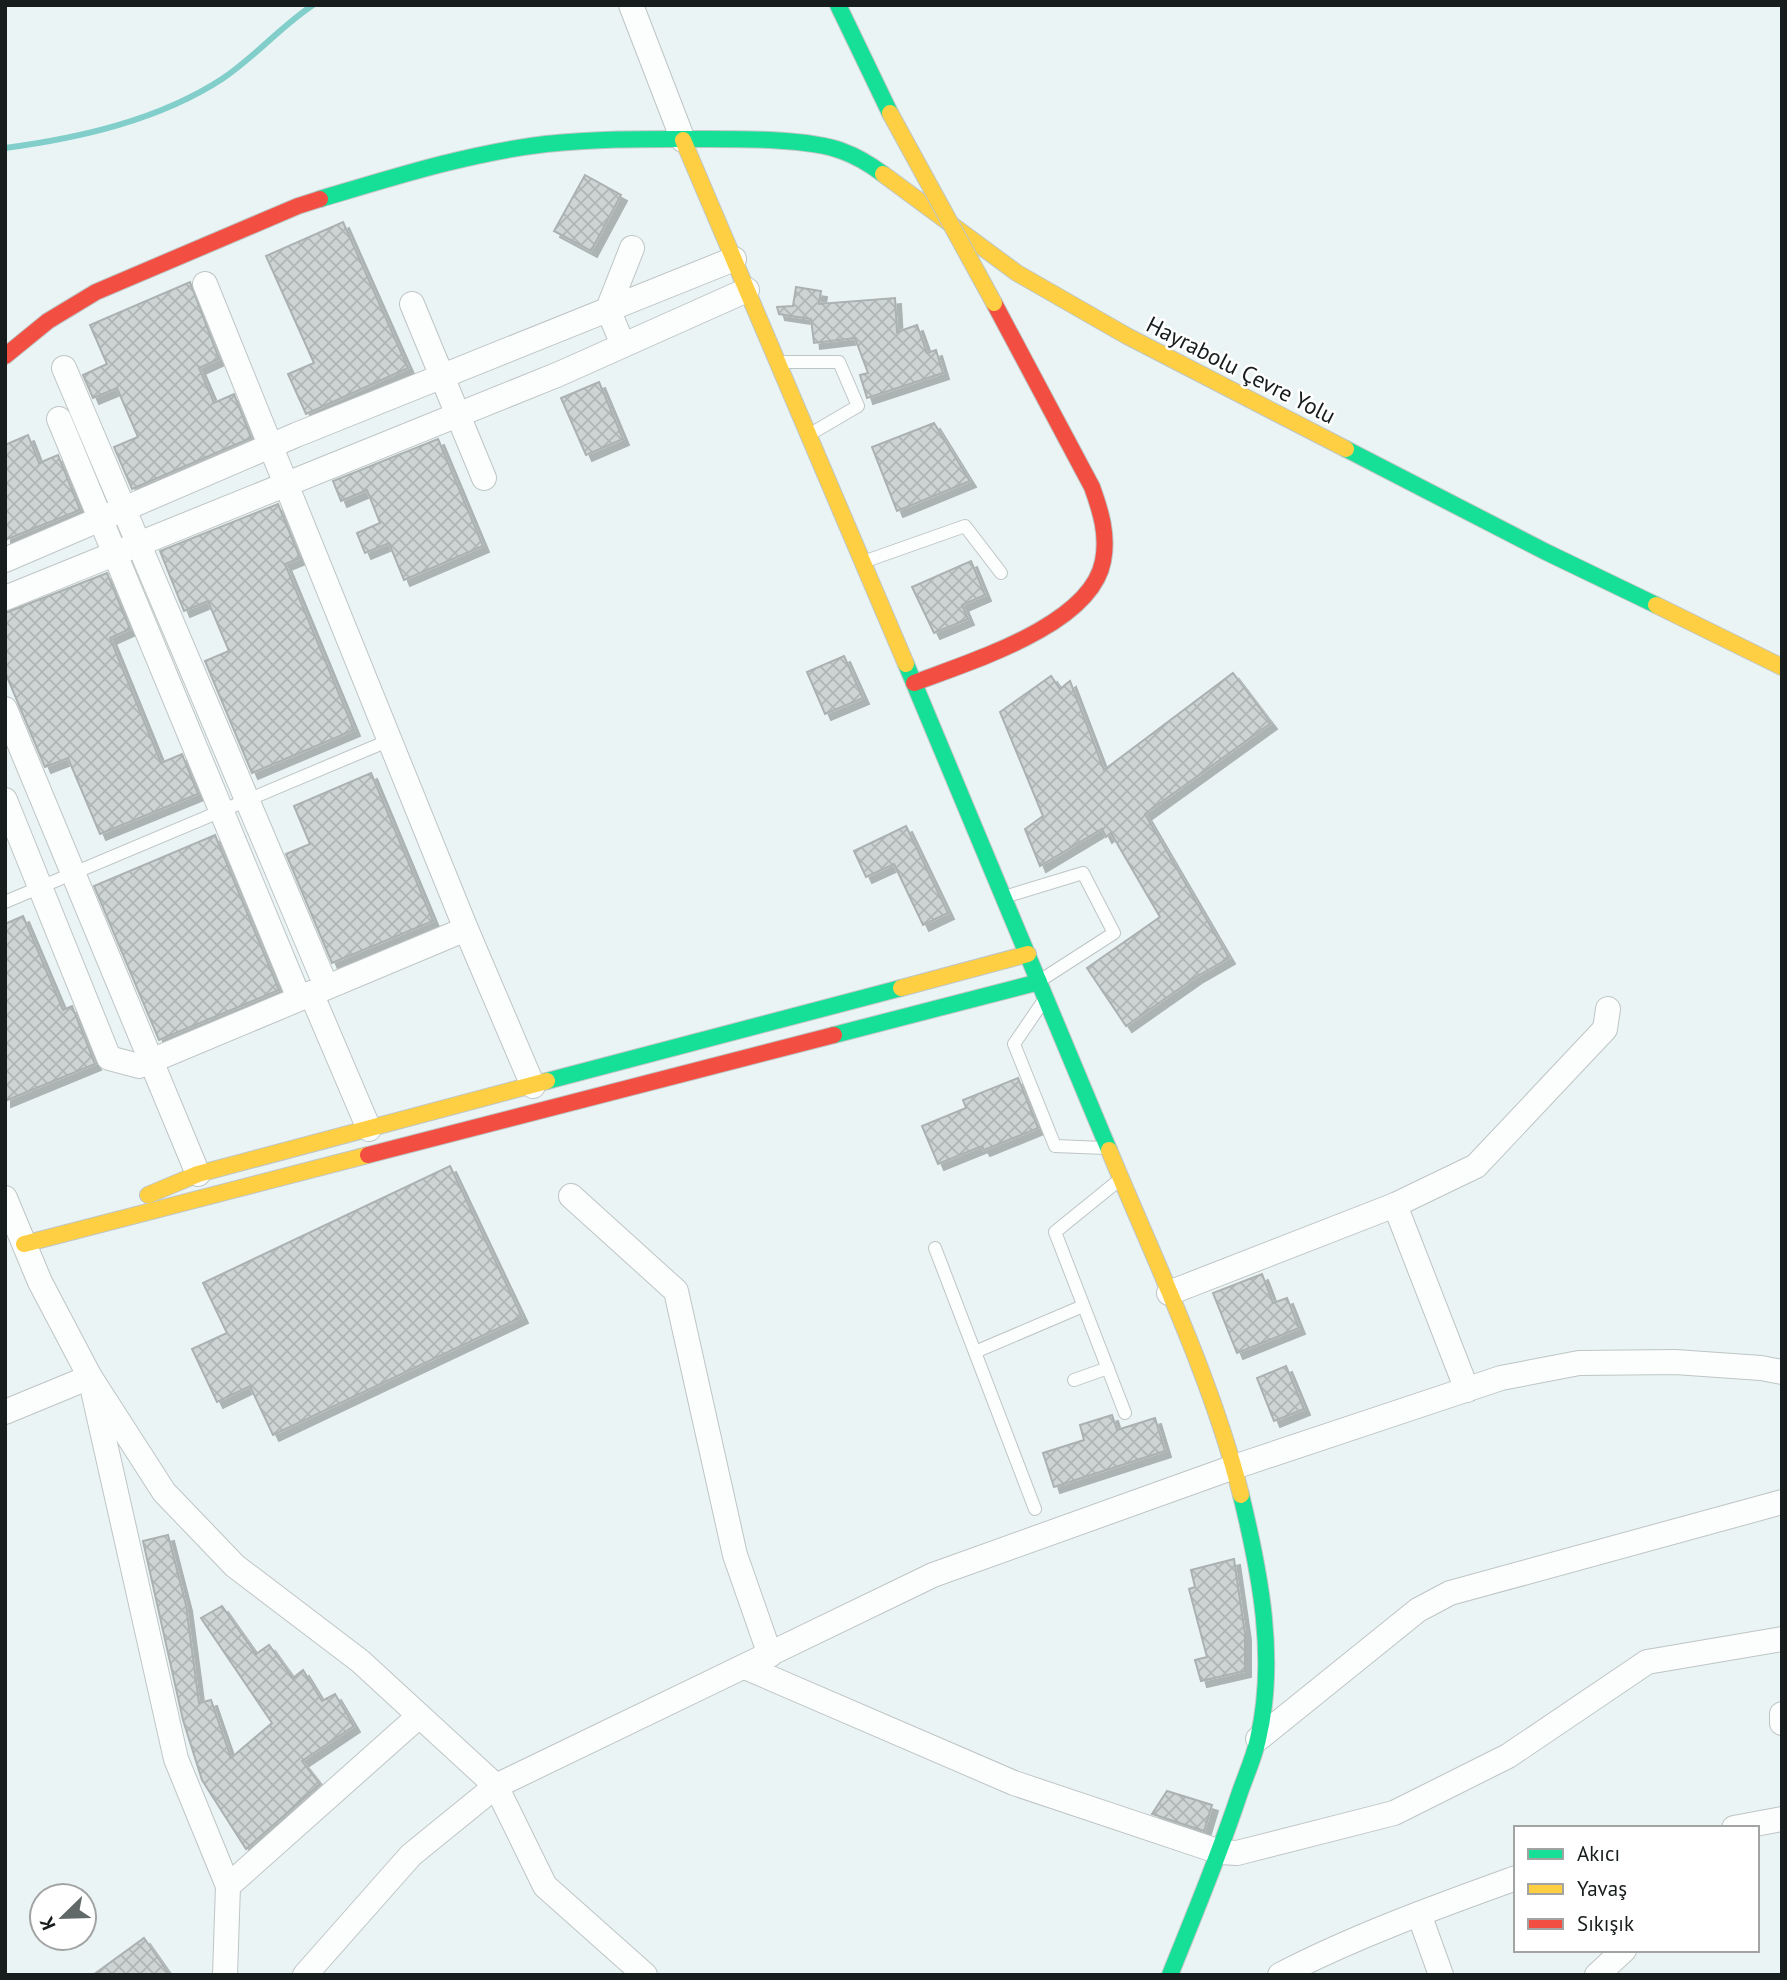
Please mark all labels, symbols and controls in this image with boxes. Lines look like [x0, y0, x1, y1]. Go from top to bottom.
street label: Hayrabolu Çevre Yolu [1142, 309, 1341, 430]
legend [1514, 1826, 1759, 1952]
text: Akıcı [1577, 1840, 1620, 1867]
text: Yavaş [1577, 1875, 1627, 1902]
north arrow [28, 1882, 98, 1952]
text: Sıkışık [1577, 1910, 1634, 1937]
text: K [34, 1913, 61, 1934]

